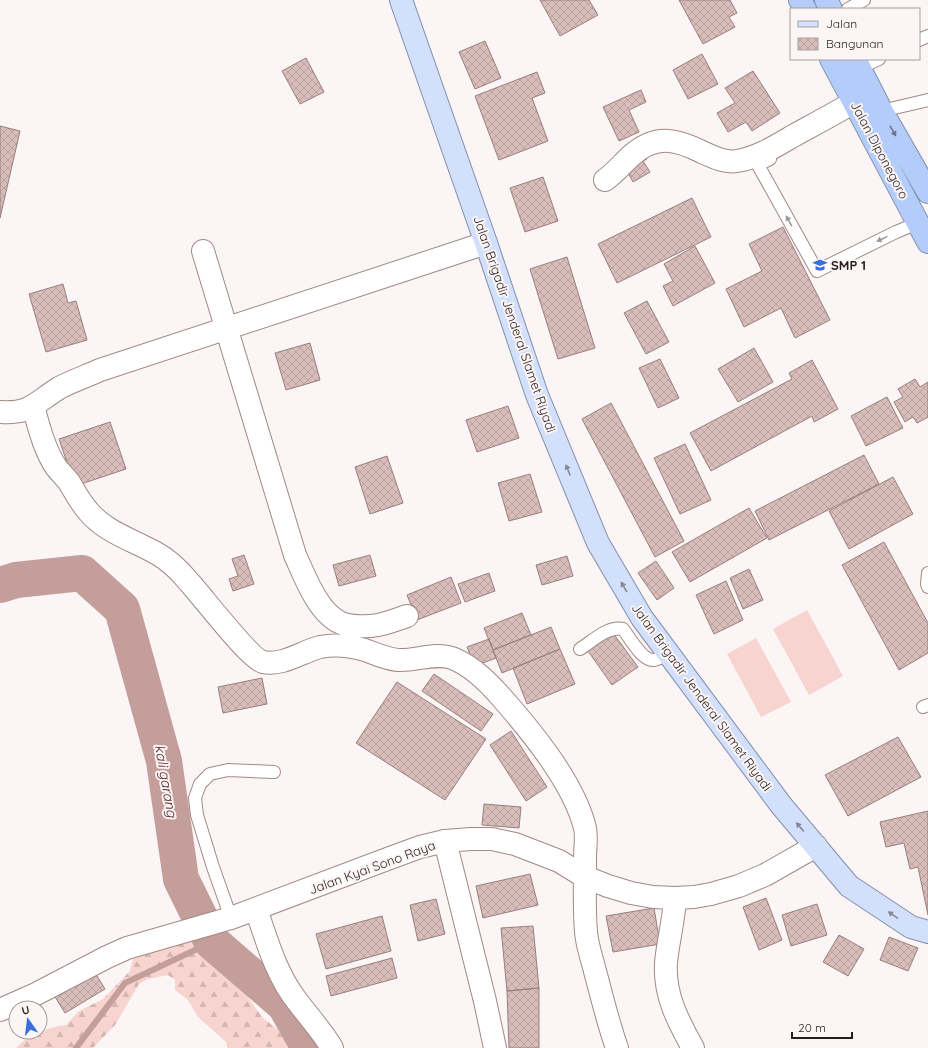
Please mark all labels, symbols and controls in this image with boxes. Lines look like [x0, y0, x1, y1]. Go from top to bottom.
legend [790, 8, 920, 60]
text: Jalan [826, 16, 857, 31]
text: Bangunan [826, 36, 883, 51]
street label: Jalan Diponegoro [848, 98, 913, 202]
one-way arrow [889, 125, 896, 137]
street label: Jalan Brigadir Jenderal Slamet Riyadi [470, 214, 560, 434]
one-way arrow [786, 215, 792, 227]
one-way arrow [877, 236, 888, 242]
school or university icon: SMP 1 [812, 257, 828, 273]
place label: SMP 1 [831, 257, 866, 273]
one-way arrow [564, 463, 570, 475]
one-way arrow [620, 581, 627, 593]
street label: Jalan Brigadir Jenderal Slamet Riyadi [628, 600, 776, 794]
water label: kali garang [151, 743, 181, 820]
one-way arrow [795, 821, 804, 832]
street label: Jalan Kyai Sono Raya [307, 837, 437, 897]
one-way arrow [888, 911, 898, 919]
north arrow [8, 1000, 48, 1040]
text: U [20, 1003, 31, 1018]
scale bar [792, 1014, 852, 1040]
text: 20 m [798, 1020, 826, 1035]

